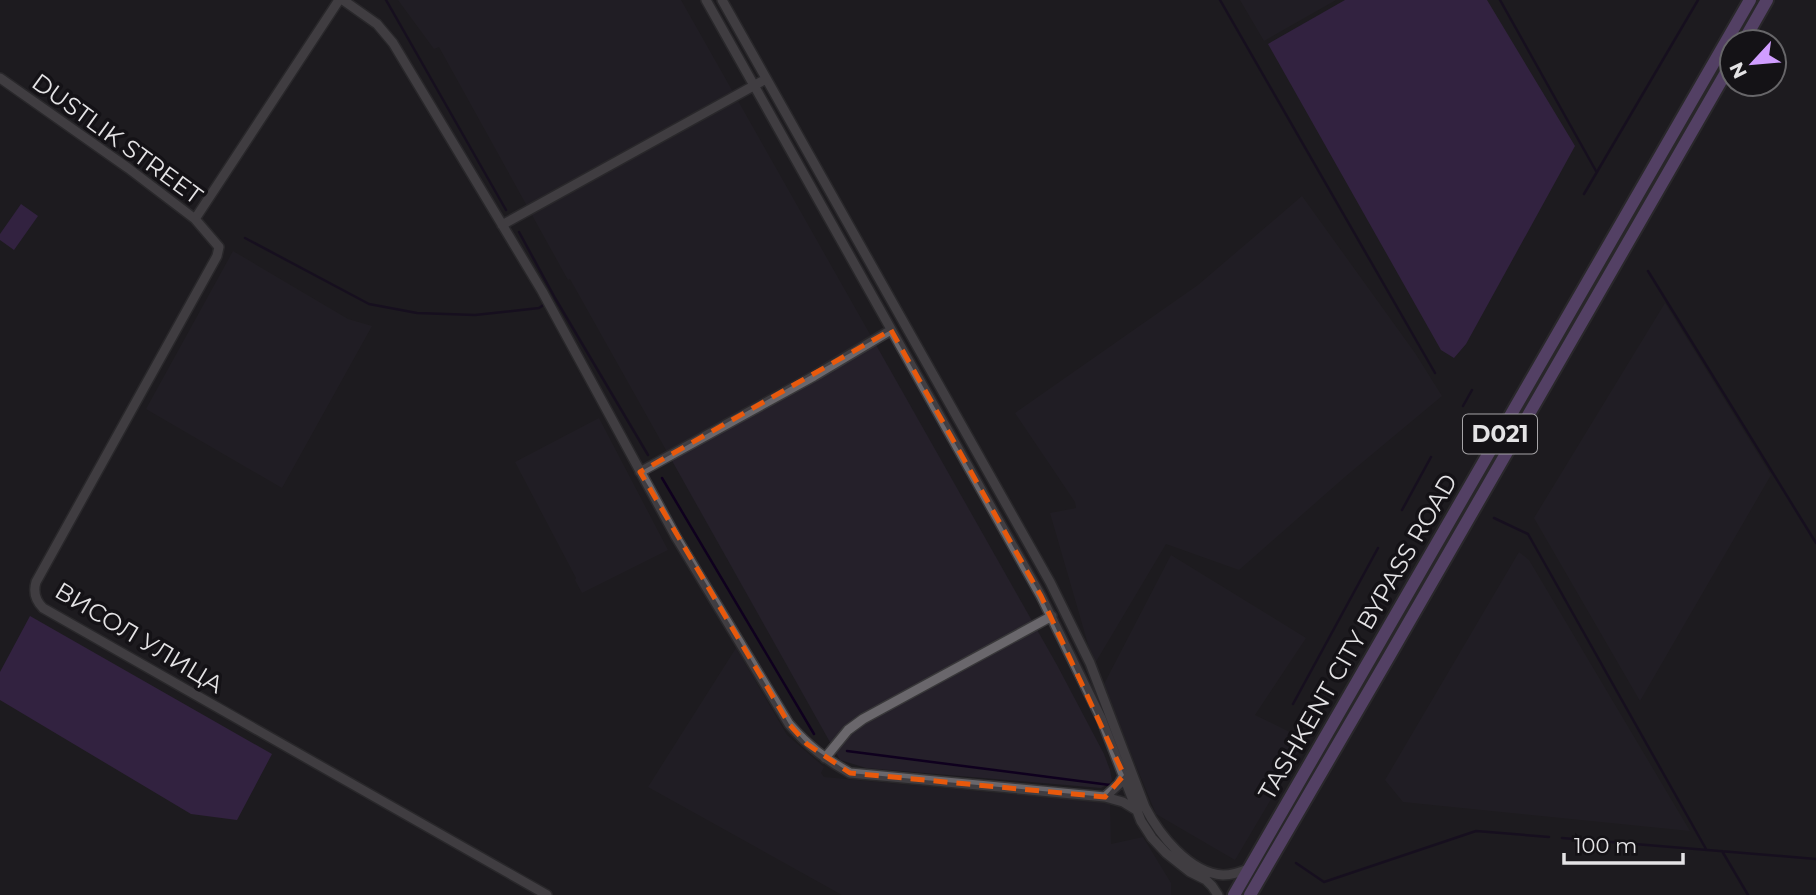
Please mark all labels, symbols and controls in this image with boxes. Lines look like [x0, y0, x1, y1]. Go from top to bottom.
north arrow [1718, 28, 1788, 98]
text: N [1724, 58, 1752, 82]
street label: DUSTLIK STREET [26, 67, 208, 210]
road number: D021 [1463, 414, 1537, 454]
street label: TASHKENT CITY BYPASS ROAD [1252, 468, 1463, 805]
street label: ВИСОЛ УЛИЦА [50, 576, 229, 699]
scale bar [1564, 822, 1683, 866]
text: 100 m [1574, 833, 1637, 858]

